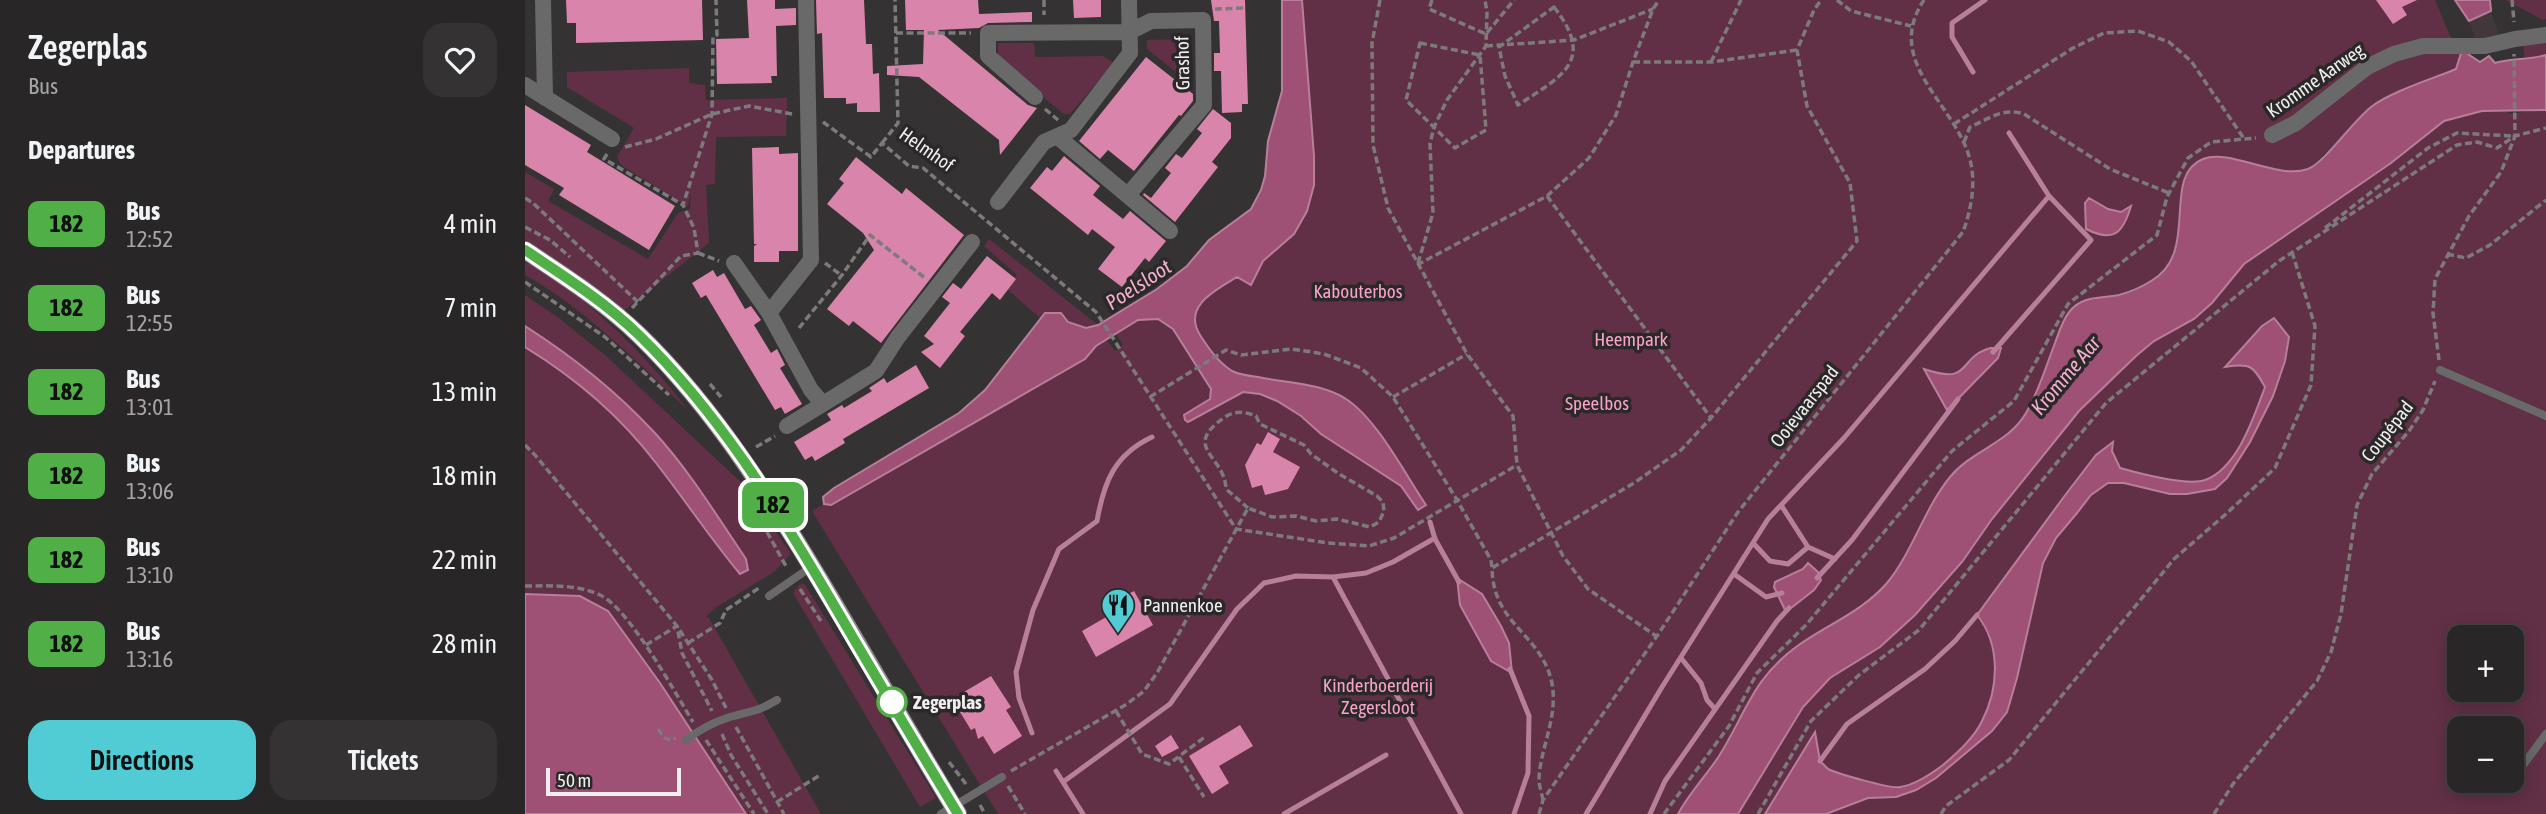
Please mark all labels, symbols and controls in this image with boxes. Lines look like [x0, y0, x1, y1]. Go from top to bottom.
button: heart [423, 23, 497, 97]
text: Zegerplas [28, 28, 147, 66]
street label: Grashof [1171, 36, 1193, 90]
street label: Kromme Aarweg [2262, 38, 2369, 122]
text: Bus [28, 73, 58, 99]
street label: Helmhof [895, 122, 959, 176]
text: Departures [28, 135, 135, 165]
text: Bus [126, 196, 160, 226]
text: 4 min [444, 209, 497, 239]
text: 182 [50, 210, 83, 237]
text: 12:52 [126, 226, 173, 252]
water label: Poelsloot [1101, 254, 1175, 314]
text: Bus [126, 280, 160, 310]
park label: Kabouterbos [1313, 280, 1403, 302]
text: 7 min [444, 293, 497, 323]
text: 182 [50, 294, 83, 321]
text: 12:55 [126, 310, 173, 336]
park label: Heempark [1594, 328, 1668, 350]
water label: Kromme Aar [2025, 330, 2105, 419]
street label: Ooievaarspad [1765, 361, 1843, 451]
text: Bus [126, 364, 160, 394]
text: 13 min [432, 377, 497, 407]
text: 182 [50, 378, 83, 405]
park label: Speelbos [1565, 392, 1629, 414]
text: 13:01 [126, 394, 174, 420]
street label: Coupépad [2356, 396, 2418, 466]
text: Bus [126, 448, 160, 478]
text: 18 min [432, 461, 497, 491]
text: 182 [50, 462, 83, 489]
text: 13:06 [126, 478, 174, 504]
line badge: 182 [733, 482, 813, 528]
text: 182 [756, 491, 790, 518]
text: Bus [126, 532, 160, 562]
text: 22 min [432, 545, 497, 575]
text: 182 [50, 546, 83, 573]
text: 13:10 [126, 562, 173, 588]
restaurant icon: Pannenkoe [1099, 586, 1137, 635]
place label: Pannenkoe [1143, 594, 1223, 616]
text: Bus [126, 616, 160, 646]
map controls [2447, 625, 2524, 793]
button: + [2447, 625, 2524, 702]
text: 28 min [432, 629, 497, 659]
text: 182 [50, 630, 83, 657]
text: 13:16 [126, 646, 173, 672]
park label: Kinderboerderij Zegersloot [1323, 674, 1433, 718]
marker: Zegerplas [877, 687, 907, 717]
place label: Zegerplas [913, 691, 982, 713]
button: − [2447, 716, 2524, 793]
button: Directions [28, 720, 256, 800]
button: Tickets [270, 720, 497, 800]
scale bar [546, 765, 681, 797]
text: 50 m [557, 769, 591, 791]

